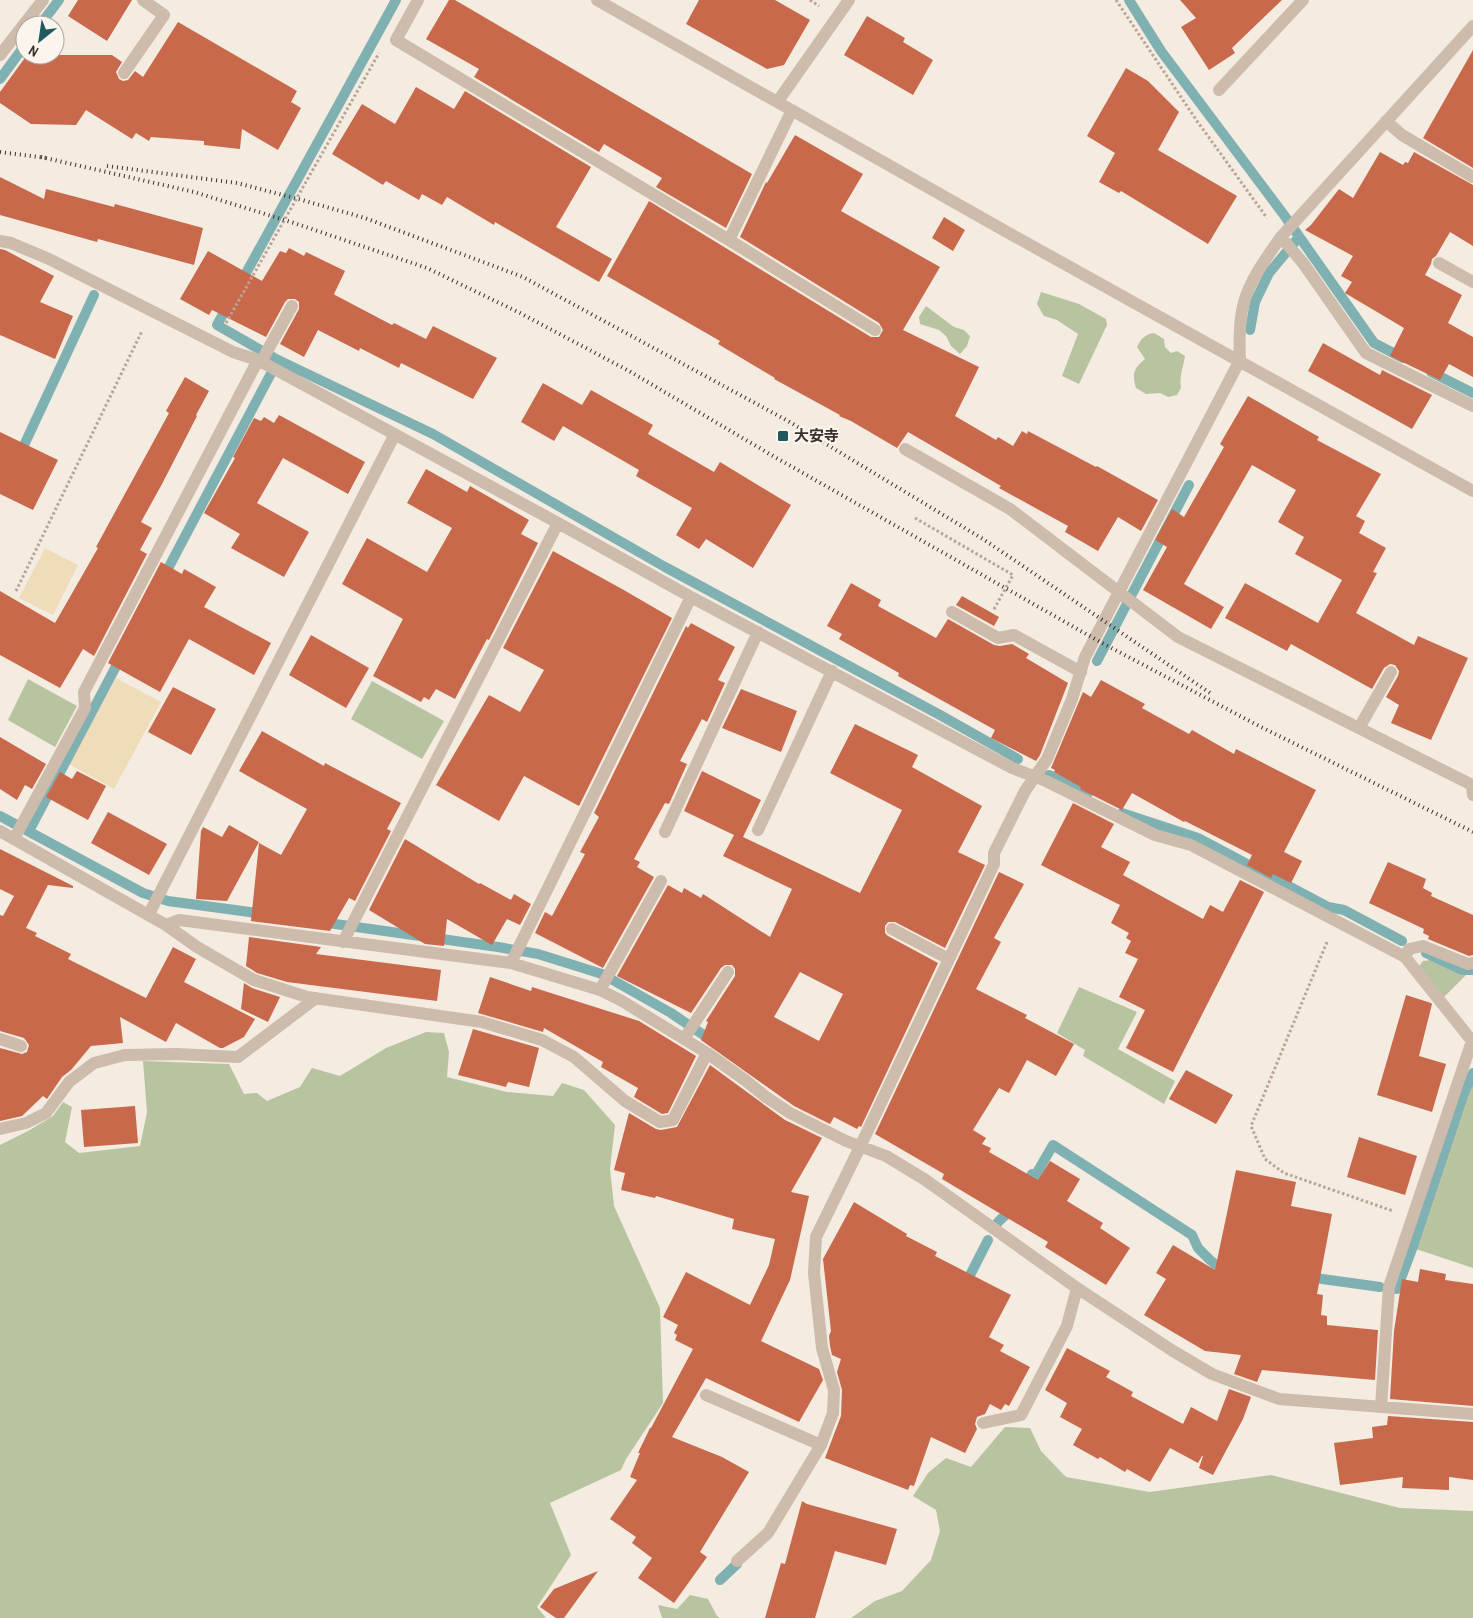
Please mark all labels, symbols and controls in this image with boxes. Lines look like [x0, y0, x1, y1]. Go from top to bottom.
north arrow [15, 15, 65, 65]
text: N [25, 41, 42, 61]
place label: 大安寺 [794, 425, 839, 446]
marker: 大安寺 [776, 429, 790, 443]

